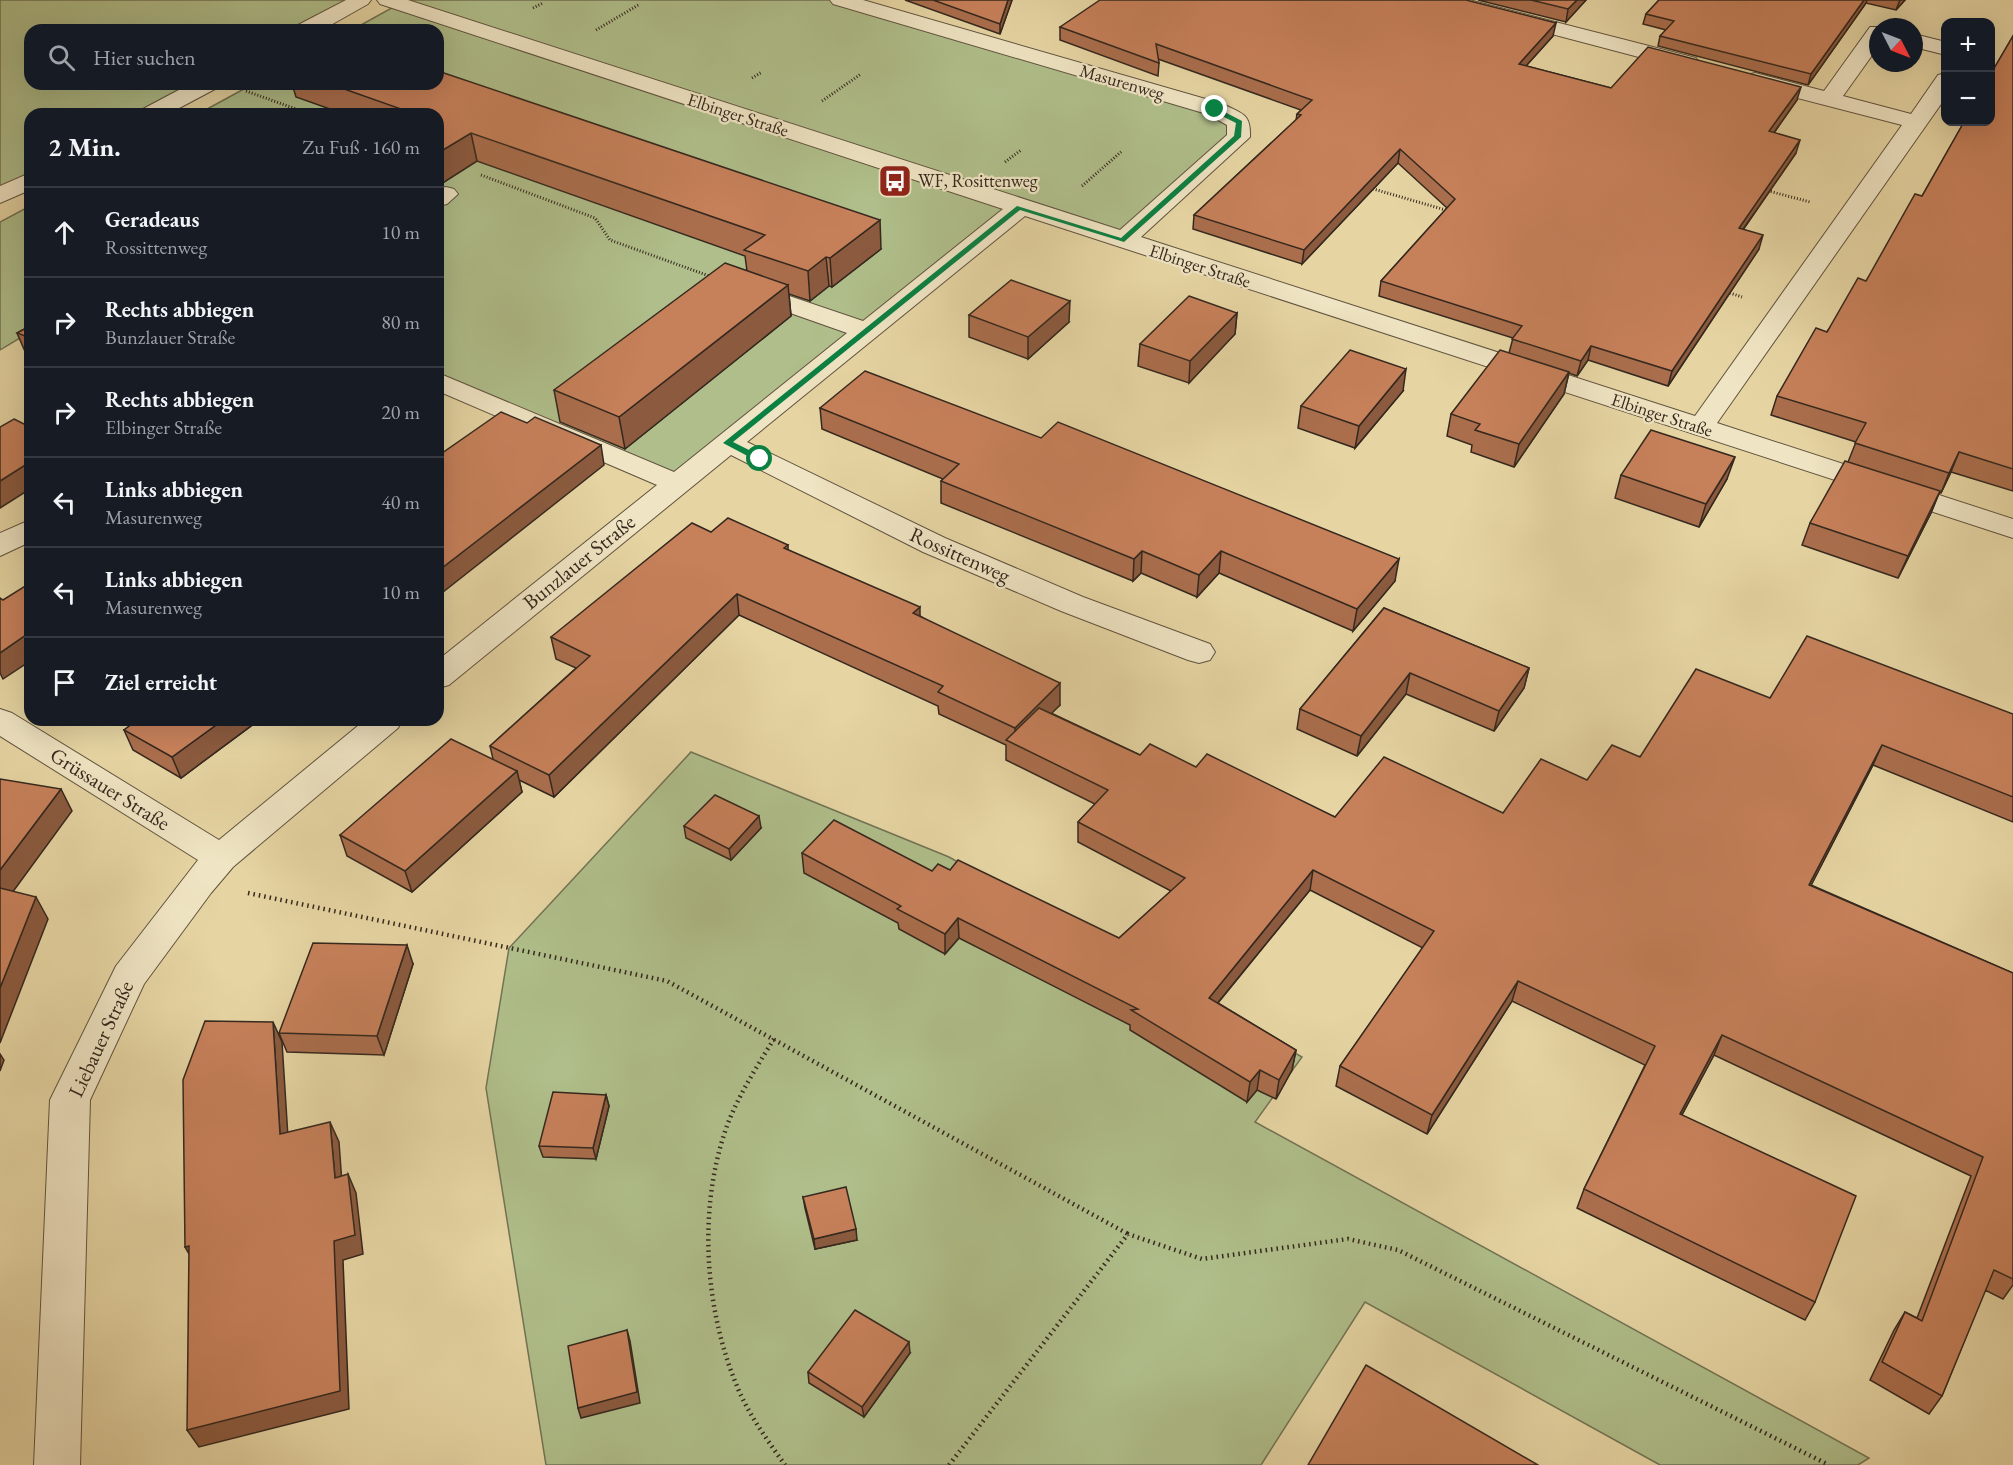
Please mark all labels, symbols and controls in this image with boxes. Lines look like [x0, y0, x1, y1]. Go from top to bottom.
north arrow [1869, 18, 1923, 72]
map controls [1941, 18, 1995, 126]
button: + [1941, 18, 1995, 72]
search box [24, 24, 444, 90]
icon: search [45, 41, 78, 74]
text: Hier suchen [93, 43, 196, 72]
street label: Masurenweg [1077, 58, 1167, 105]
button: − [1941, 72, 1995, 126]
street label: Elbinger Straße [684, 87, 792, 142]
route end [1201, 95, 1227, 121]
text: 2 Min. [48, 130, 121, 164]
text: Zu Fuß · 160 m [302, 134, 420, 160]
bus stop icon: WF, Rosittenweg [877, 163, 913, 199]
place label: WF, Rosittenweg [918, 169, 1038, 192]
text: Geradeaus [105, 205, 199, 234]
icon: ahead [48, 216, 81, 249]
text: 10 m [381, 219, 420, 245]
text: Rossittenweg [105, 234, 207, 260]
street label: Elbinger Straße [1146, 238, 1254, 293]
text: Rechts abbiegen [105, 295, 254, 324]
icon: right [48, 306, 81, 339]
text: 80 m [381, 309, 420, 335]
text: Bunzlauer Straße [105, 324, 235, 350]
text: Rechts abbiegen [105, 385, 254, 414]
street label: Elbinger Straße [1608, 387, 1716, 442]
icon: right [48, 396, 81, 429]
text: 20 m [381, 399, 420, 425]
text: Elbinger Straße [105, 414, 222, 440]
route start [746, 445, 772, 471]
text: Links abbiegen [105, 475, 243, 504]
icon: left [48, 486, 81, 519]
text: 40 m [381, 489, 420, 515]
text: Masurenweg [105, 504, 202, 530]
street label: Bunzlauer Straße [517, 508, 640, 615]
street label: Rossittenweg [906, 520, 1015, 589]
text: Links abbiegen [105, 565, 243, 594]
icon: left [48, 576, 81, 609]
text: 10 m [381, 579, 420, 605]
text: Masurenweg [105, 594, 202, 620]
icon: arrive [48, 666, 81, 699]
text: Ziel erreicht [105, 668, 217, 697]
street label: Grüssauer Straße [45, 741, 175, 836]
street label: Liebauer Straße [62, 976, 139, 1101]

